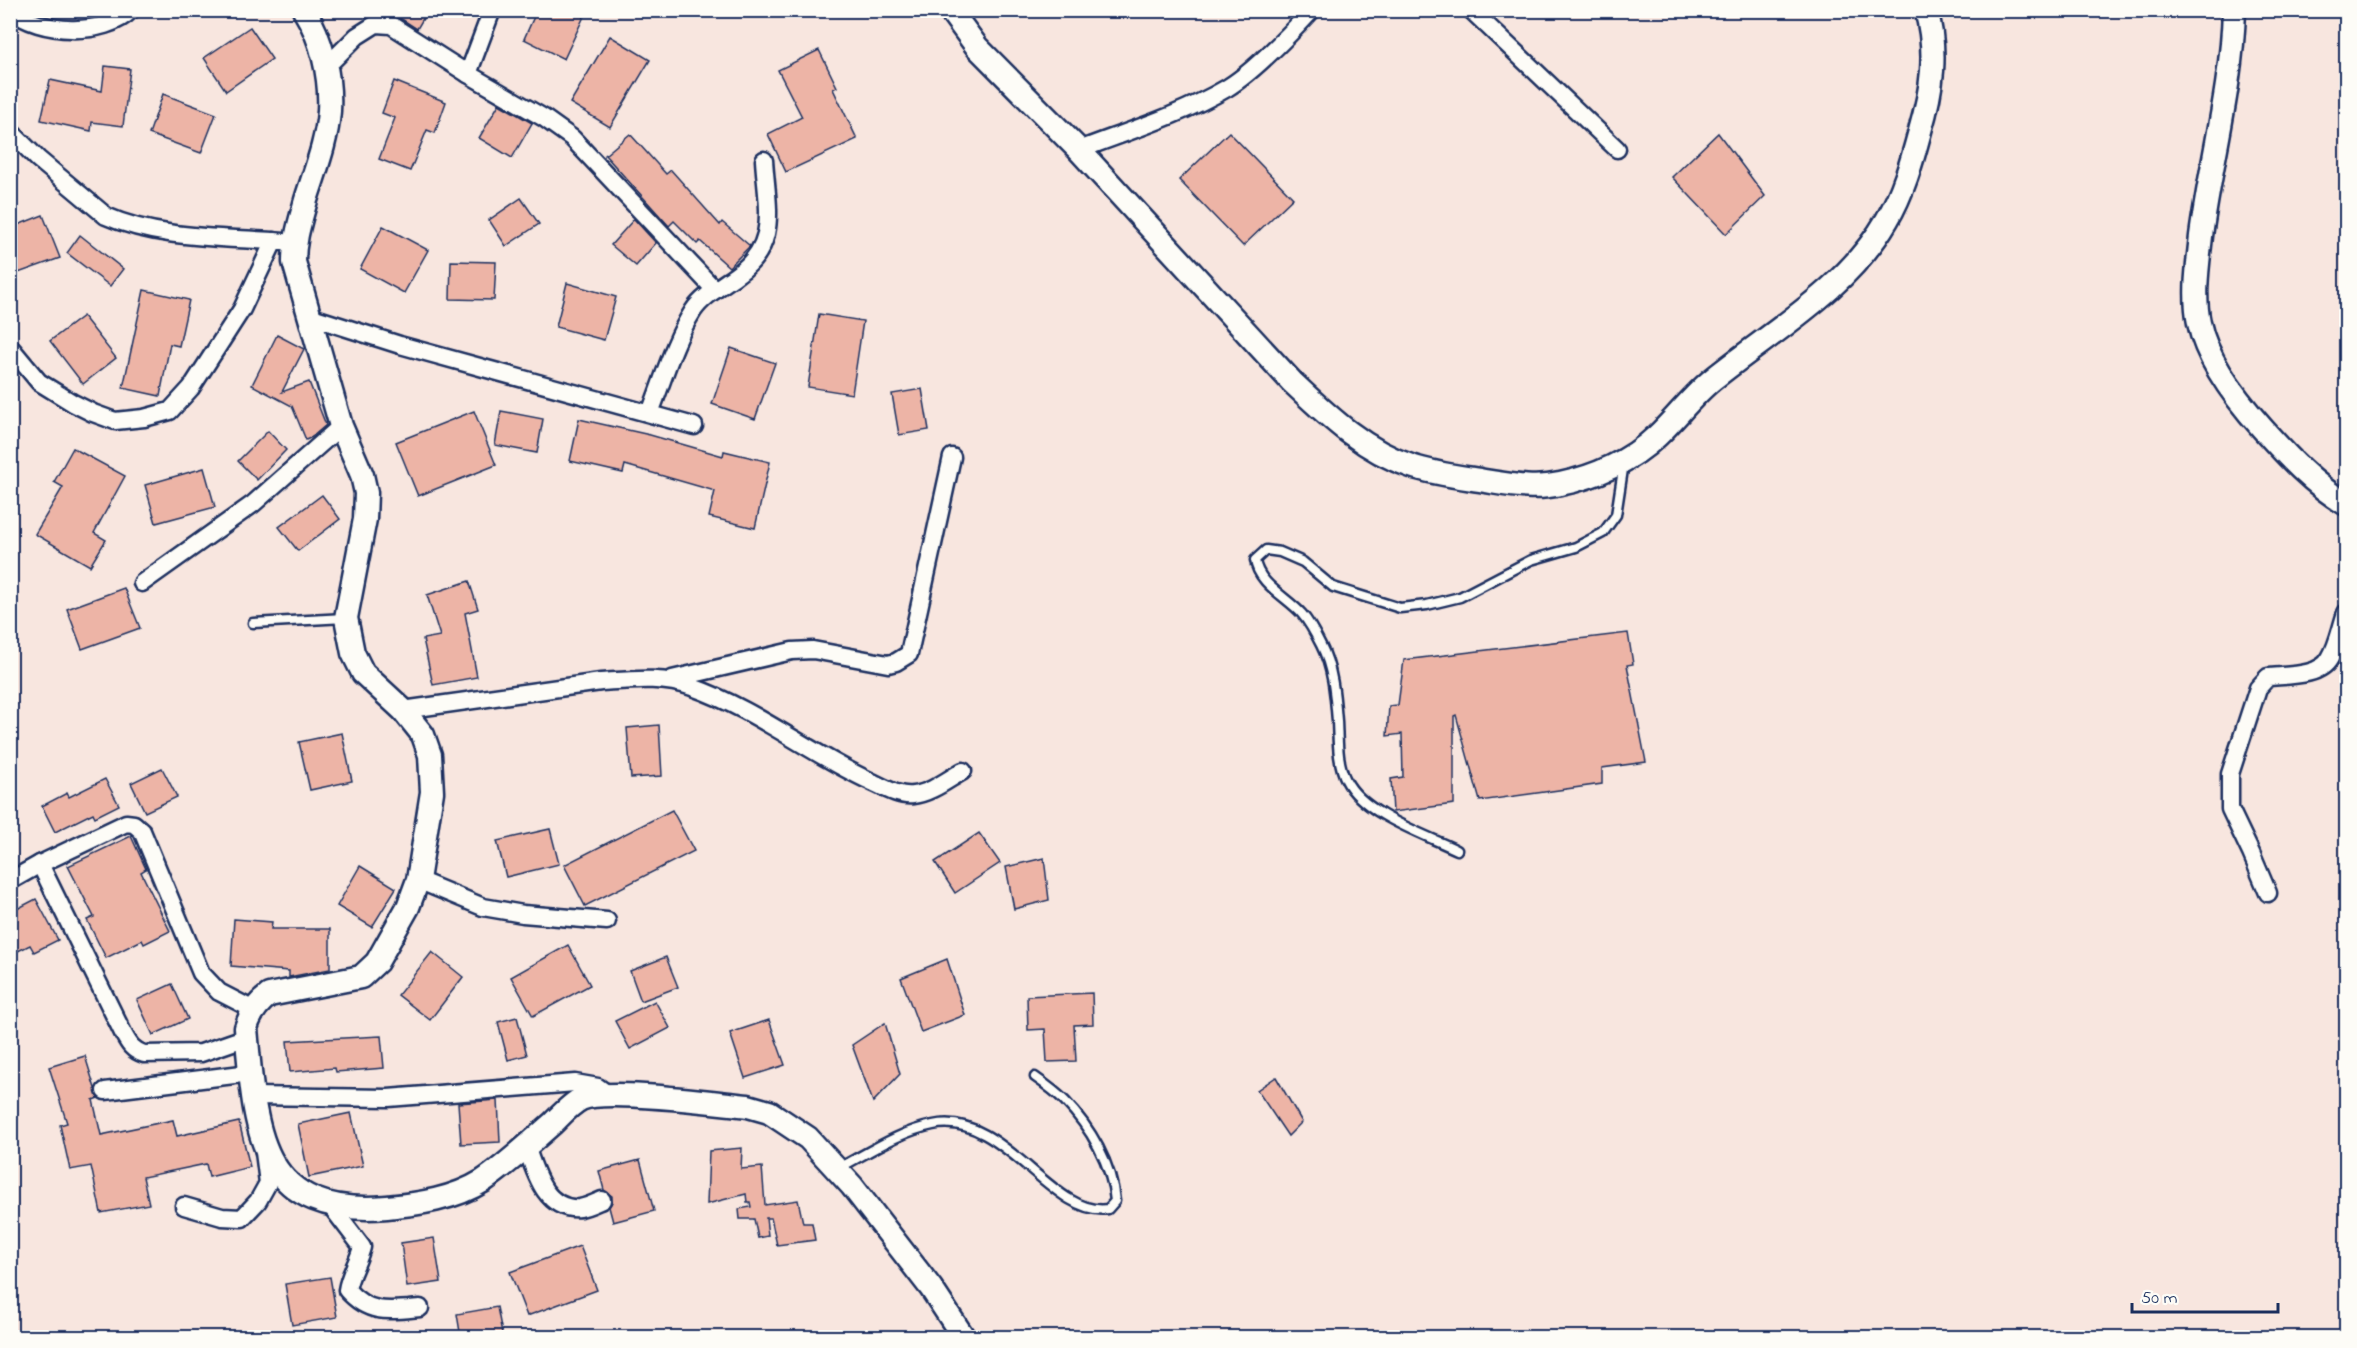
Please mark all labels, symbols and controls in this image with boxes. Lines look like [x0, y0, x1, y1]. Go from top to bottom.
scale bar [2132, 1276, 2278, 1314]
text: 50 m [2141, 1286, 2178, 1312]

